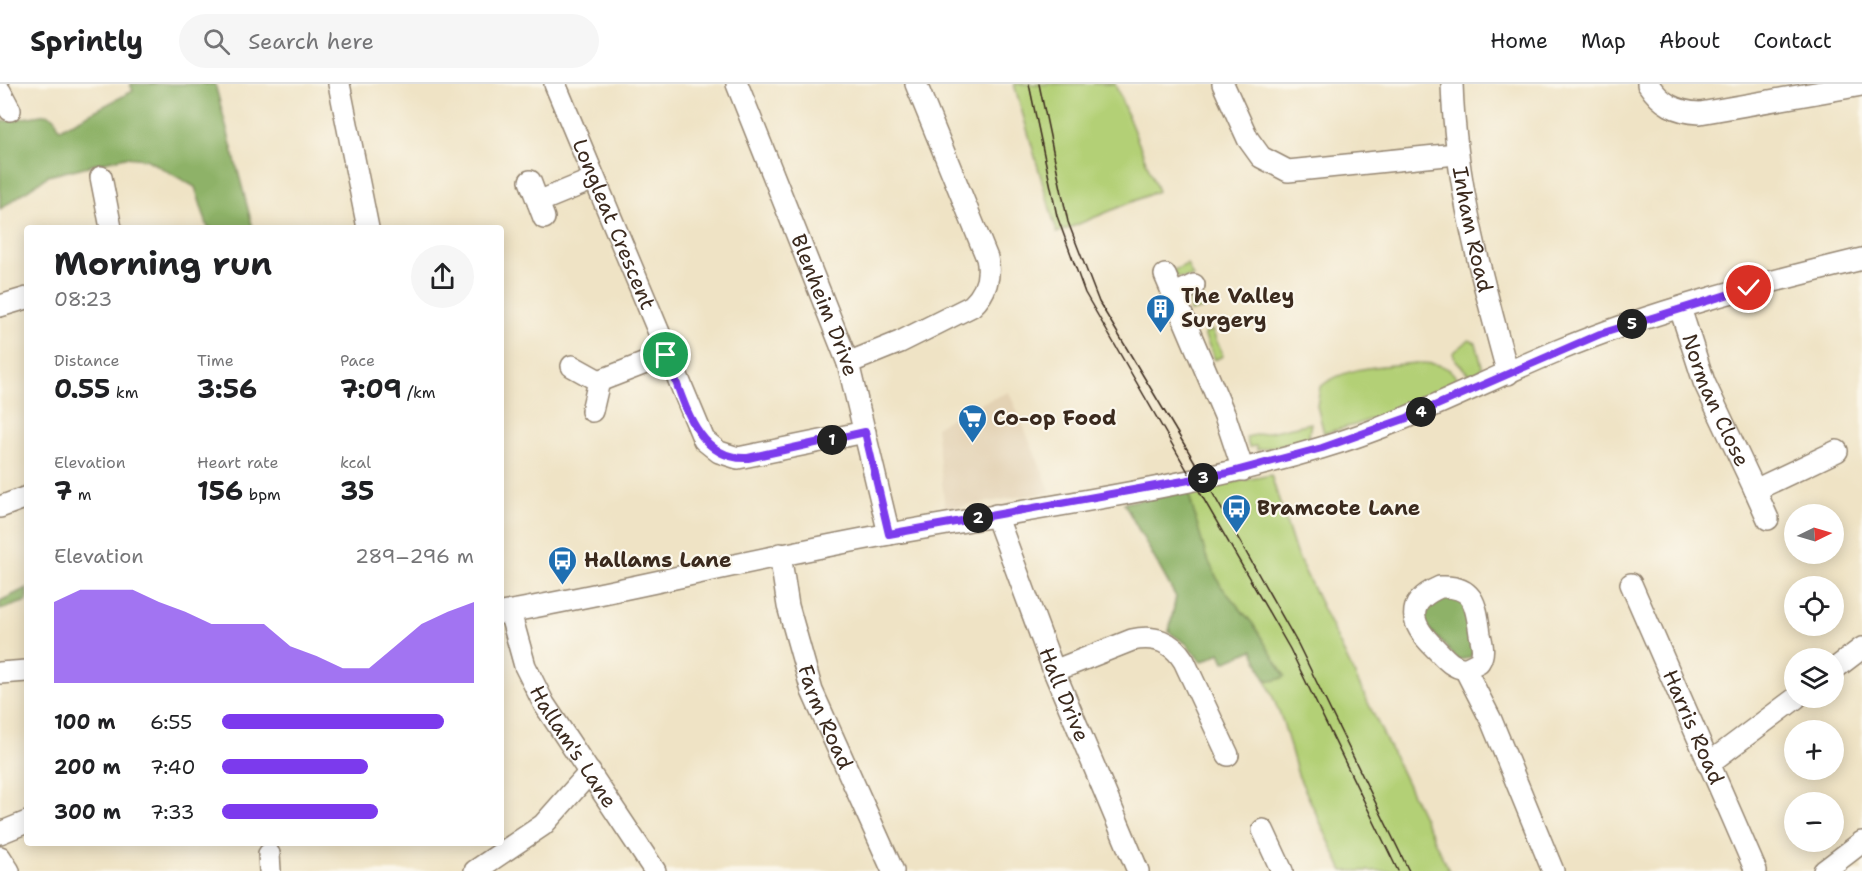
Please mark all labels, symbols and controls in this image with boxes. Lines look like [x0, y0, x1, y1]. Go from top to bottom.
search box [179, 14, 599, 68]
text: Sprintly [30, 22, 143, 60]
icon: search [200, 25, 233, 58]
text: Search here [248, 27, 374, 56]
text: Home [1490, 27, 1548, 55]
text: Map [1581, 27, 1626, 55]
text: About [1659, 27, 1720, 55]
text: Contact [1753, 27, 1832, 55]
street label: Longleat Crescent [566, 135, 662, 314]
street label: Inham Road [1446, 165, 1499, 295]
street label: Blenheim Drive [784, 230, 865, 379]
text: Morning run [54, 241, 272, 286]
button: share [411, 245, 474, 308]
pin [1723, 262, 1774, 313]
icon: check [1732, 271, 1765, 304]
place label: The Valley Surgery [1181, 282, 1294, 334]
text: 08:23 [54, 286, 112, 312]
building icon: The Valley Surgery [1144, 292, 1176, 334]
pin: 5 [1617, 309, 1647, 339]
text: 5 [1627, 313, 1637, 334]
pin [640, 329, 691, 380]
street label: Norman Close [1675, 330, 1756, 471]
icon: arrive [649, 338, 682, 371]
text: Distance [54, 350, 120, 371]
text: Time [197, 350, 234, 371]
text: Pace [340, 350, 375, 371]
text: 0.55 [54, 371, 110, 406]
text: 3:56 [197, 371, 257, 406]
text: 7:09 [340, 371, 402, 406]
text: km [110, 382, 138, 403]
text: /km [402, 382, 436, 403]
pin: 4 [1406, 397, 1436, 427]
text: 4 [1415, 401, 1427, 422]
supermarket icon: Co-op Food [956, 402, 988, 444]
place label: Co-op Food [993, 404, 1117, 432]
pin: 1 [817, 425, 847, 455]
text: 1 [828, 429, 836, 450]
text: Elevation [54, 452, 126, 473]
text: Heart rate [197, 452, 279, 473]
text: kcal [340, 452, 371, 473]
pin: 3 [1188, 463, 1218, 493]
text: 3 [1197, 467, 1209, 488]
text: 7 [54, 473, 72, 508]
text: 156 [197, 473, 243, 508]
text: 35 [340, 473, 374, 508]
text: m [72, 484, 91, 505]
text: bpm [243, 484, 281, 505]
bus stop icon: Bramcote Lane [1220, 492, 1252, 534]
place label: Bramcote Lane [1257, 494, 1420, 522]
pin: 2 [963, 503, 993, 533]
north arrow [1784, 504, 1844, 564]
map controls [1784, 504, 1844, 852]
text: 2 [972, 507, 984, 528]
text: Elevation [54, 543, 144, 569]
text: 289–296 m [355, 543, 474, 569]
bus stop icon: Hallams Lane [547, 544, 579, 586]
place label: Hallams Lane [584, 546, 732, 574]
button: locate [1784, 576, 1844, 636]
street label: Hall Drive [1032, 643, 1096, 746]
button: layers [1784, 648, 1844, 708]
street label: Farm Road [791, 662, 859, 774]
street label: Harris Road [1656, 665, 1731, 789]
street label: Hallam's Lane [523, 681, 623, 813]
text: 100 m [54, 709, 116, 735]
text: 6:55 [150, 709, 192, 735]
button: + [1784, 720, 1844, 780]
text: 200 m [54, 754, 121, 780]
text: 7:40 [150, 754, 195, 780]
button: − [1784, 792, 1844, 852]
text: 300 m [54, 799, 121, 825]
text: 7:33 [150, 799, 194, 825]

